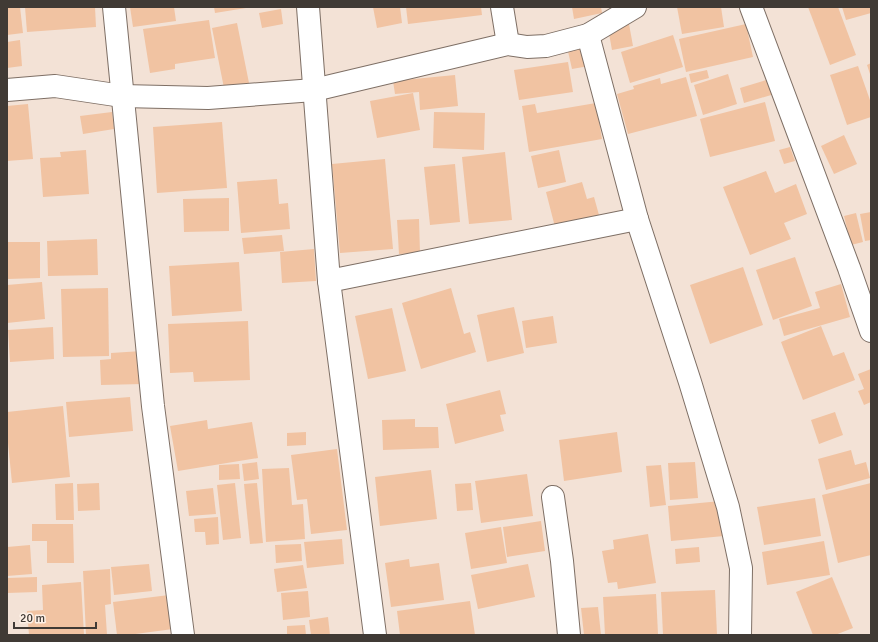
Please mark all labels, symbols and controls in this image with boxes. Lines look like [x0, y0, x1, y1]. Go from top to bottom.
scale bar [14, 604, 96, 630]
text: 20 m [20, 611, 45, 626]

